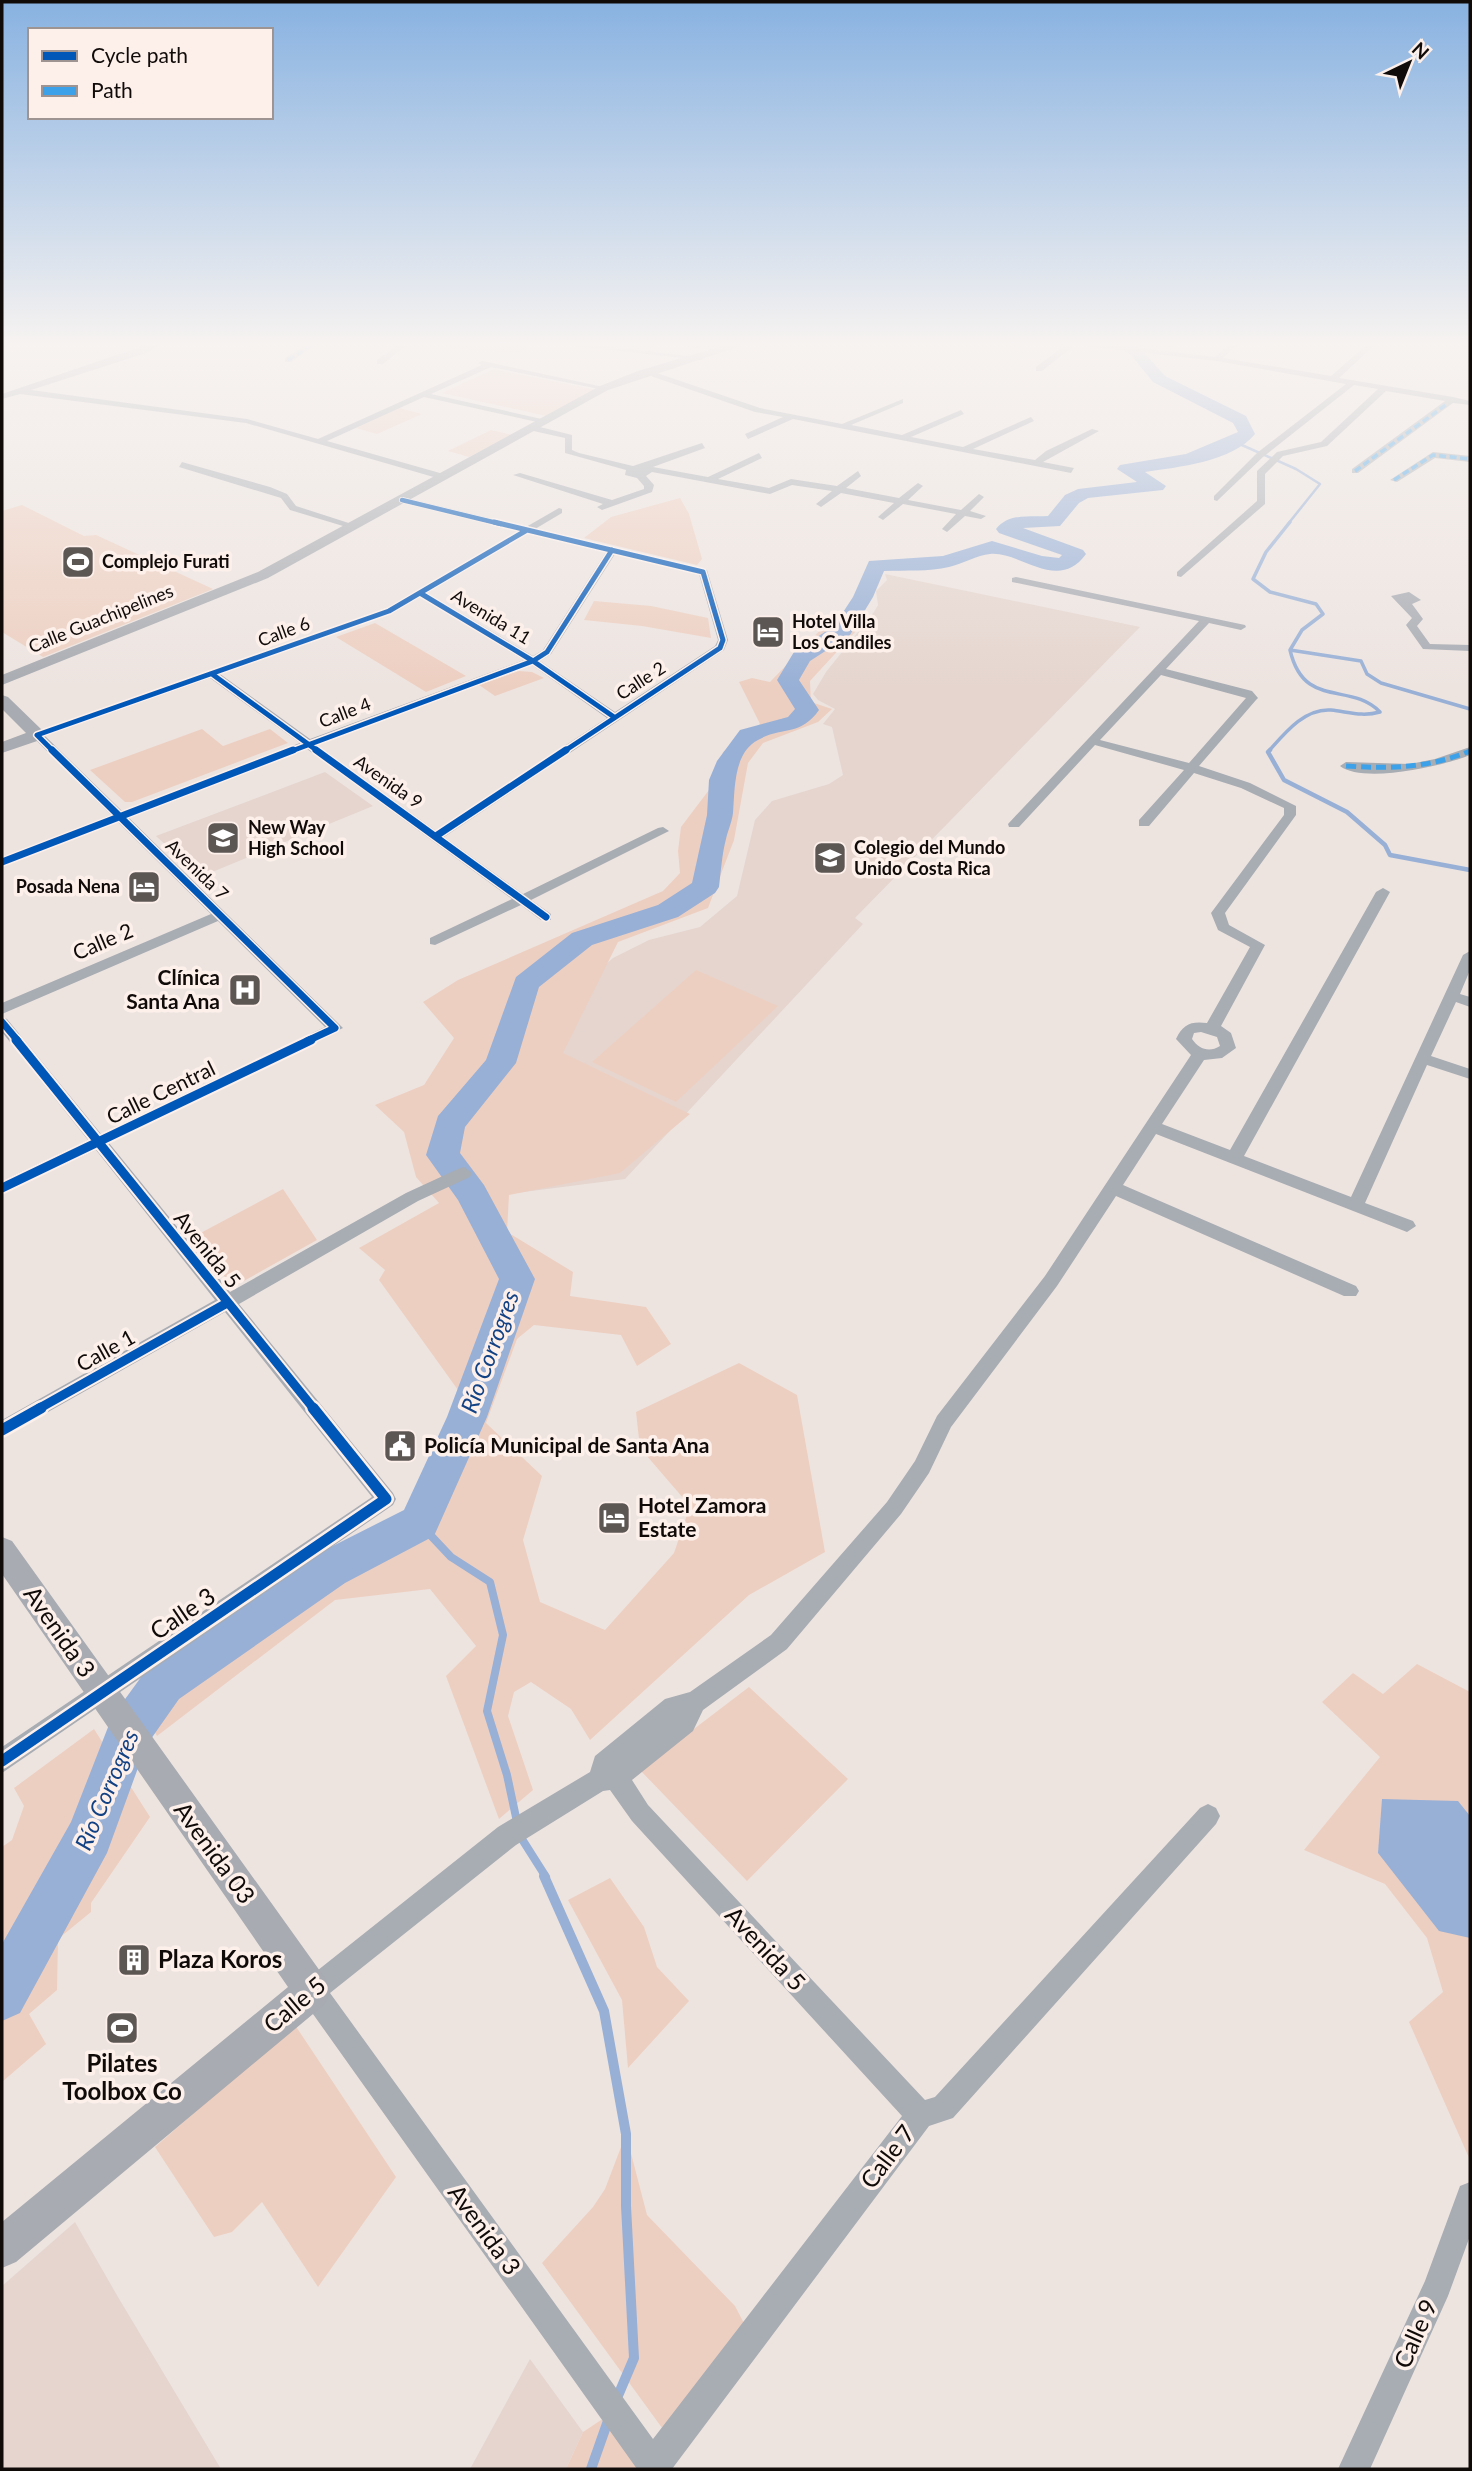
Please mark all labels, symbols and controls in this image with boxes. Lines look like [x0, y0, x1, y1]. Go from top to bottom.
legend [28, 28, 273, 119]
north arrow [1374, 28, 1444, 98]
text: N [1408, 37, 1434, 64]
text: Cycle path [91, 42, 188, 67]
text: Path [91, 77, 133, 102]
sports icon: Complejo Furati [59, 543, 97, 581]
place label: Complejo Furati [102, 550, 230, 572]
street label: Calle Guachipelines [25, 579, 176, 657]
street label: Avenida 11 [448, 584, 535, 648]
place label: Hotel Villa Los Candiles [792, 610, 892, 653]
street label: Calle 6 [255, 611, 313, 651]
hotel icon: Hotel Villa Los Candiles [749, 613, 787, 651]
street label: Calle 2 [612, 656, 669, 704]
street label: Calle 4 [315, 692, 374, 732]
street label: Avenida 9 [350, 750, 427, 813]
place label: New Way High School [248, 816, 344, 859]
school or university icon: New Way High School [204, 819, 242, 857]
street label: Avenida 7 [162, 834, 234, 904]
place label: Colegio del Mundo Unido Costa Rica [854, 836, 1005, 879]
school or university icon: Colegio del Mundo Unido Costa Rica [811, 839, 849, 877]
hotel icon: Posada Nena [125, 868, 163, 906]
place label: Posada Nena [16, 875, 120, 897]
street label: Calle 2 [69, 917, 136, 964]
place label: Clínica Santa Ana [126, 964, 220, 1013]
hospital icon: Clínica Santa Ana [226, 971, 264, 1009]
street label: Calle Central [102, 1055, 219, 1129]
street label: Avenida 5 [170, 1206, 247, 1292]
water label: Río Corrogres [454, 1287, 524, 1416]
street label: Calle 1 [72, 1323, 139, 1376]
public building icon: Policía Municipal de Santa Ana [381, 1427, 419, 1465]
place label: Policía Municipal de Santa Ana [424, 1432, 709, 1457]
place label: Hotel Zamora Estate [638, 1492, 766, 1541]
hotel icon: Hotel Zamora Estate [595, 1499, 633, 1537]
street label: Avenida 3 [18, 1580, 102, 1682]
street label: Calle 3 [144, 1581, 220, 1645]
water label: Río Corrogres [68, 1725, 144, 1854]
street label: Avenida 03 [169, 1796, 262, 1909]
street label: Avenida 5 [720, 1900, 812, 1996]
building icon: Plaza Koros [115, 1941, 153, 1979]
place label: Plaza Koros [158, 1944, 282, 1973]
street label: Calle 5 [257, 1970, 331, 2038]
sports icon: Pilates Toolbox Co [103, 2009, 141, 2047]
place label: Pilates Toolbox Co [62, 2048, 182, 2105]
street label: Calle 7 [854, 2119, 920, 2194]
street label: Avenida 3 [443, 2178, 528, 2280]
street label: Calle 9 [1387, 2295, 1443, 2372]

